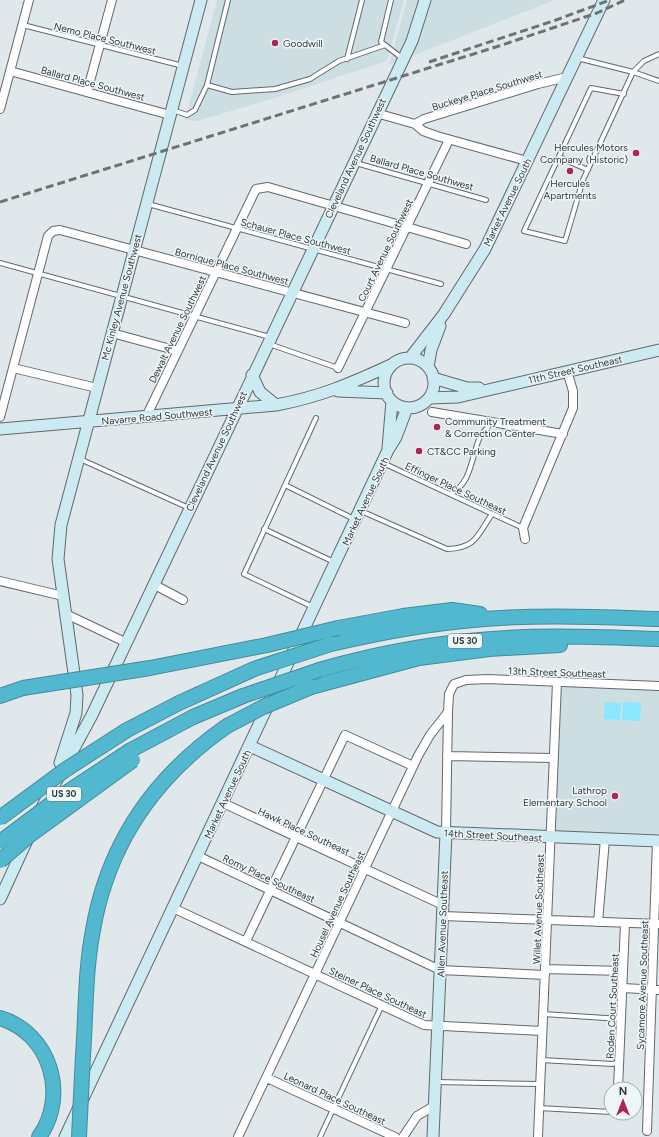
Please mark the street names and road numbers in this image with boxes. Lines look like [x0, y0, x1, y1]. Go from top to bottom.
street label: Nemo Place Southwest [52, 19, 158, 58]
street label: Ballard Place Southwest [39, 63, 147, 104]
street label: Buckeye Place Southwest [430, 67, 544, 114]
street label: Cleveland Avenue Southwest [322, 96, 389, 220]
street label: Ballard Place Southwest [369, 151, 475, 194]
street label: Market Avenue South [480, 156, 535, 248]
street label: Court Avenue Southwest [355, 196, 416, 304]
street label: Schauer Place Southwest [239, 215, 353, 258]
street label: Mc Kinley Avenue Southwest [98, 232, 145, 362]
street label: Bornique Place Southwest [174, 245, 290, 288]
street label: Dewalt Avenue Southwest [146, 273, 209, 385]
street label: 11th Street Southeast [527, 352, 624, 387]
street label: Cleveland Avenue Southwest [183, 389, 250, 513]
street label: Navarre Road Southwest [101, 405, 213, 428]
street label: Market Avenue South [339, 454, 392, 548]
street label: Effinger Place Southeast [403, 459, 509, 518]
road number: US 30 [448, 634, 482, 648]
street label: 13th Street Southeast [508, 664, 606, 681]
street label: Market Avenue South [201, 747, 254, 841]
road number: US 30 [47, 787, 81, 801]
street label: Hawk Place Southeast [256, 804, 352, 859]
street label: 14th Street Southeast [443, 826, 543, 845]
street label: Housel Avenue Southeast [307, 849, 368, 959]
street label: Romy Place Southeast [220, 851, 317, 906]
street label: Willet Avenue Southeast [530, 854, 547, 964]
street label: Allen Avenue Southeast [434, 870, 451, 978]
street label: Sycamore Avenue Southeast [634, 920, 651, 1050]
street label: Roden Court Southeast [603, 953, 622, 1059]
street label: Steiner Place Southeast [327, 964, 429, 1021]
street label: Leonard Place Southeast [282, 1069, 388, 1128]

